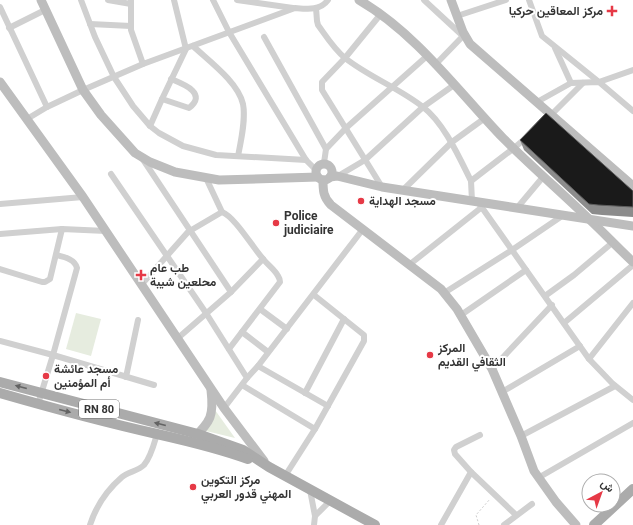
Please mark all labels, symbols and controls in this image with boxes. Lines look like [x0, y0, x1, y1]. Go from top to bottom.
place label: مركز المعاقين حركيا [509, 4, 603, 19]
marker: مركز المعاقين حركيا [606, 5, 618, 17]
place label: مسجد الهداية [369, 194, 436, 209]
marker: مسجد الهداية [356, 196, 366, 206]
place label: Police judiciaire [283, 209, 334, 237]
marker: Police judiciaire [271, 218, 281, 228]
place label: طب عام محلعين شيبة [150, 261, 217, 289]
marker: طب عام محلعين شيبة [135, 269, 147, 281]
place label: المركز الثقافي القديم [437, 341, 506, 372]
marker: المركز الثقافي القديم [425, 350, 435, 360]
place label: مسجد عائشة أم المؤمنين [54, 362, 119, 391]
marker: مسجد عائشة أم المؤمنين [41, 371, 51, 381]
one-way arrow [15, 384, 27, 390]
road number: RN 80 [79, 400, 119, 418]
one-way arrow [58, 408, 71, 414]
one-way arrow [154, 421, 166, 427]
place label: مركز التكوين المهني قدور العربي [201, 473, 291, 504]
north arrow [581, 473, 621, 513]
text: ش [598, 477, 616, 495]
marker: مركز التكوين المهني قدور العربي [188, 482, 198, 492]

